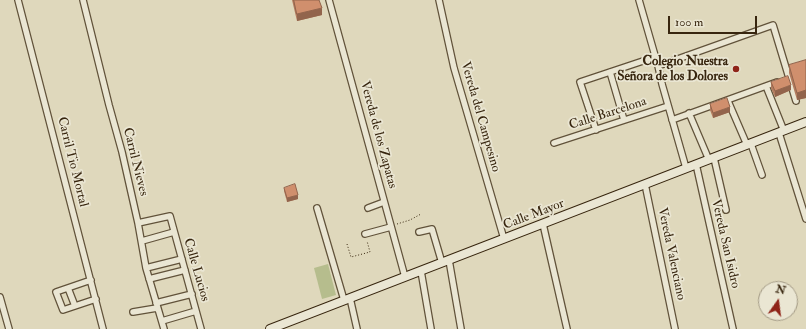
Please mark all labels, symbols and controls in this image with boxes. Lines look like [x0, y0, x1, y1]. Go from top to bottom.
scale bar [670, 8, 759, 34]
text: 100 m [675, 15, 703, 30]
place label: Colegio Nuestra Señora de los Dolores [617, 54, 728, 85]
street label: Vereda del Campesino [457, 60, 503, 174]
marker: Colegio Nuestra Señora de los Dolores [731, 64, 741, 74]
street label: Vereda de los Zapatas [356, 80, 400, 190]
street label: Calle Barcelona [567, 94, 649, 134]
street label: Carril Tio Mortal [53, 115, 91, 209]
street label: Carril Nieves [119, 126, 151, 198]
street label: Calle Mayor [501, 196, 567, 234]
street label: Vereda San Isidro [707, 198, 743, 290]
street label: Vereda Valenciano [654, 206, 688, 302]
street label: Calle Lucios [180, 237, 212, 303]
north arrow [758, 281, 798, 321]
text: N [774, 282, 787, 297]

